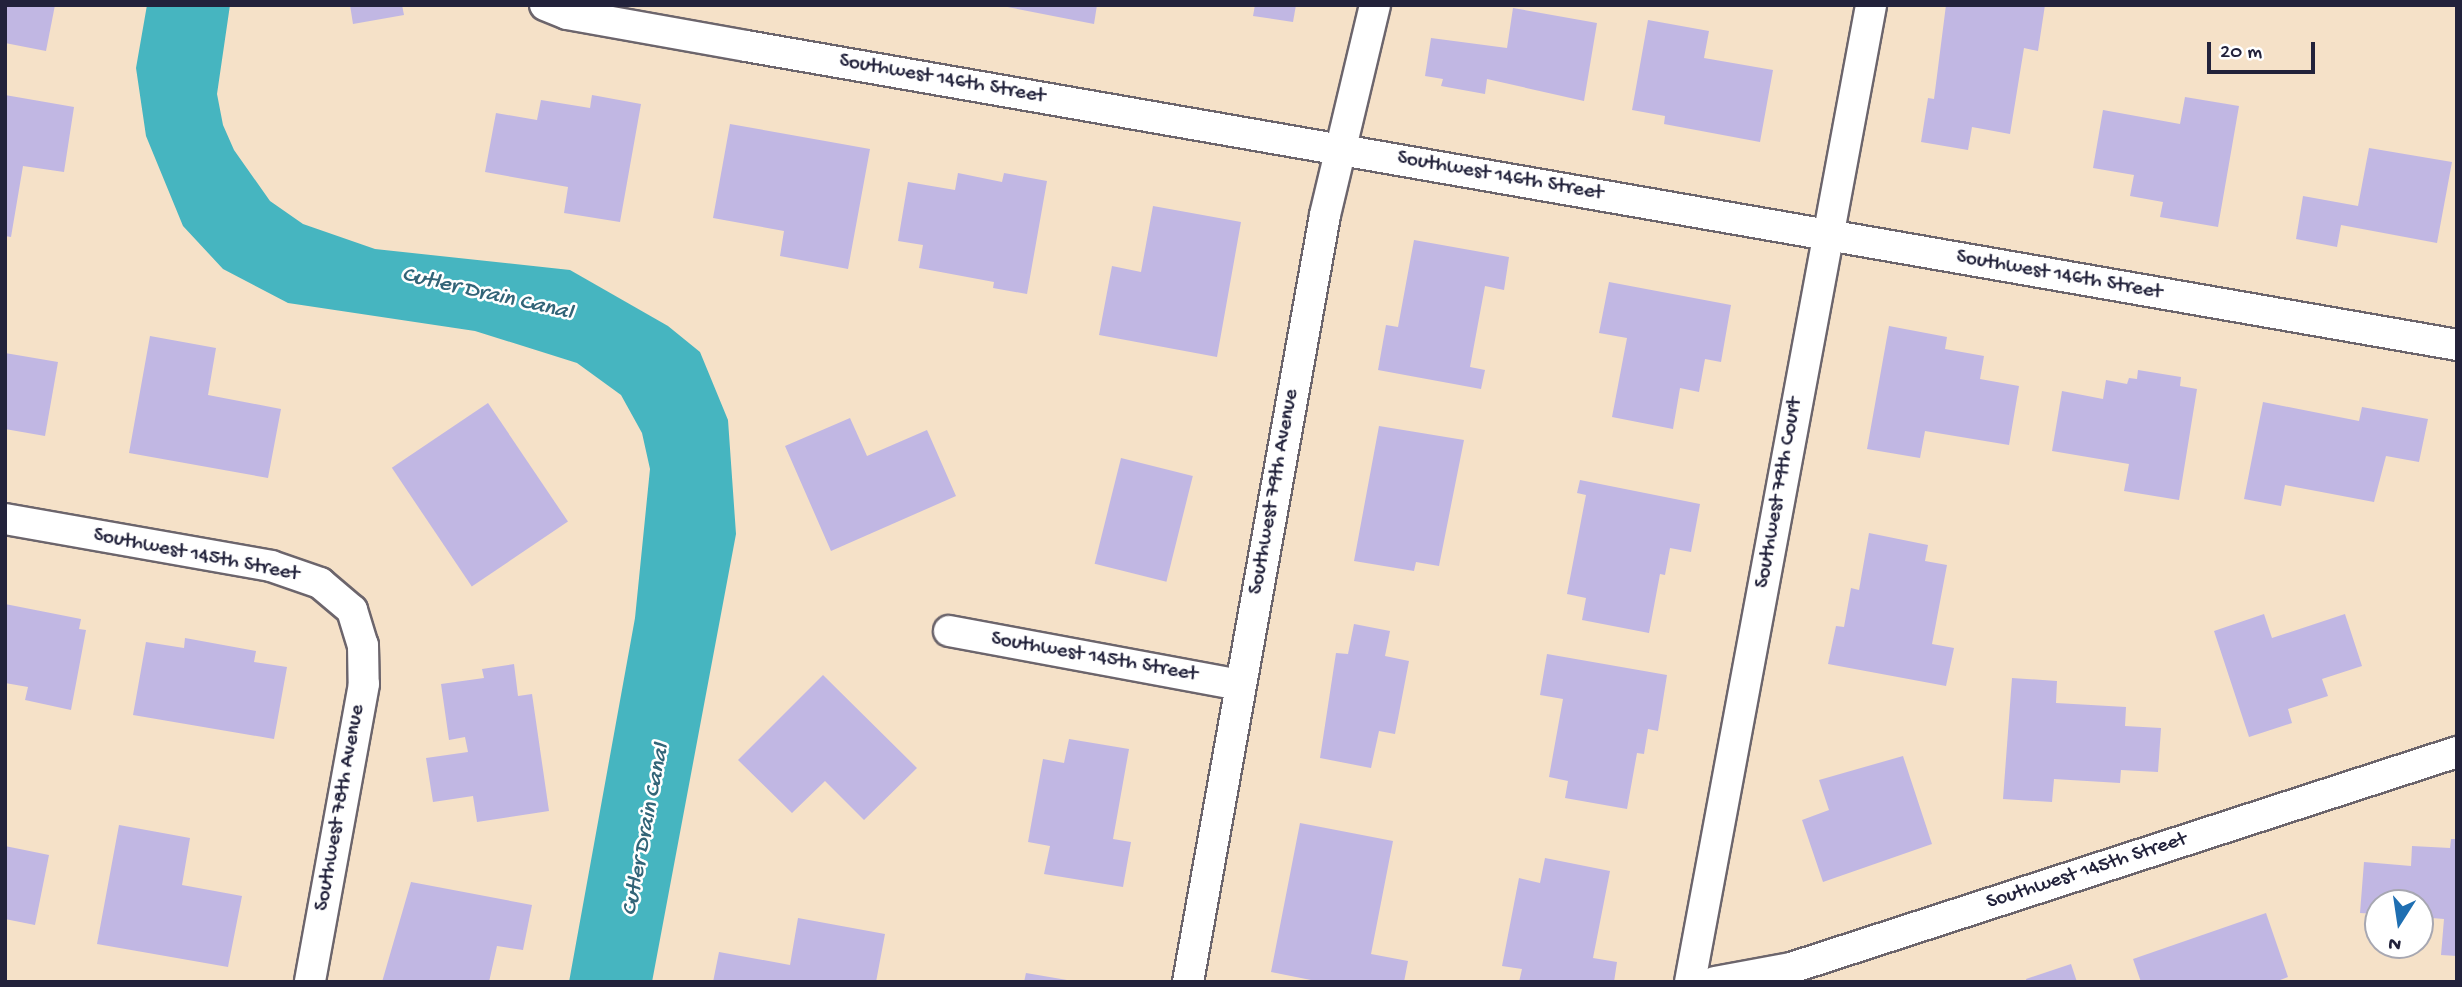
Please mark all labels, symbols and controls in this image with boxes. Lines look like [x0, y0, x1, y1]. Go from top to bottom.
scale bar [2210, 28, 2318, 72]
text: 20 m [2220, 41, 2262, 66]
street label: Southwest 146th Street [837, 49, 1047, 111]
street label: Southwest 146th Street [1395, 146, 1605, 208]
street label: Southwest 146th Street [1954, 245, 2164, 307]
water label: Cutler Drain Canal [399, 262, 575, 328]
street label: Southwest 79th Avenue [1245, 387, 1305, 597]
street label: Southwest 79th Court [1751, 396, 1809, 590]
street label: Southwest 145th Street [91, 524, 301, 588]
street label: Southwest 145th Street [989, 627, 1199, 689]
street label: Southwest 78th Avenue [310, 703, 372, 913]
water label: Cutler Drain Canal [617, 742, 677, 918]
street label: Southwest 145th Street [1984, 828, 2190, 916]
north arrow [2364, 889, 2434, 959]
text: N [2386, 931, 2403, 956]

